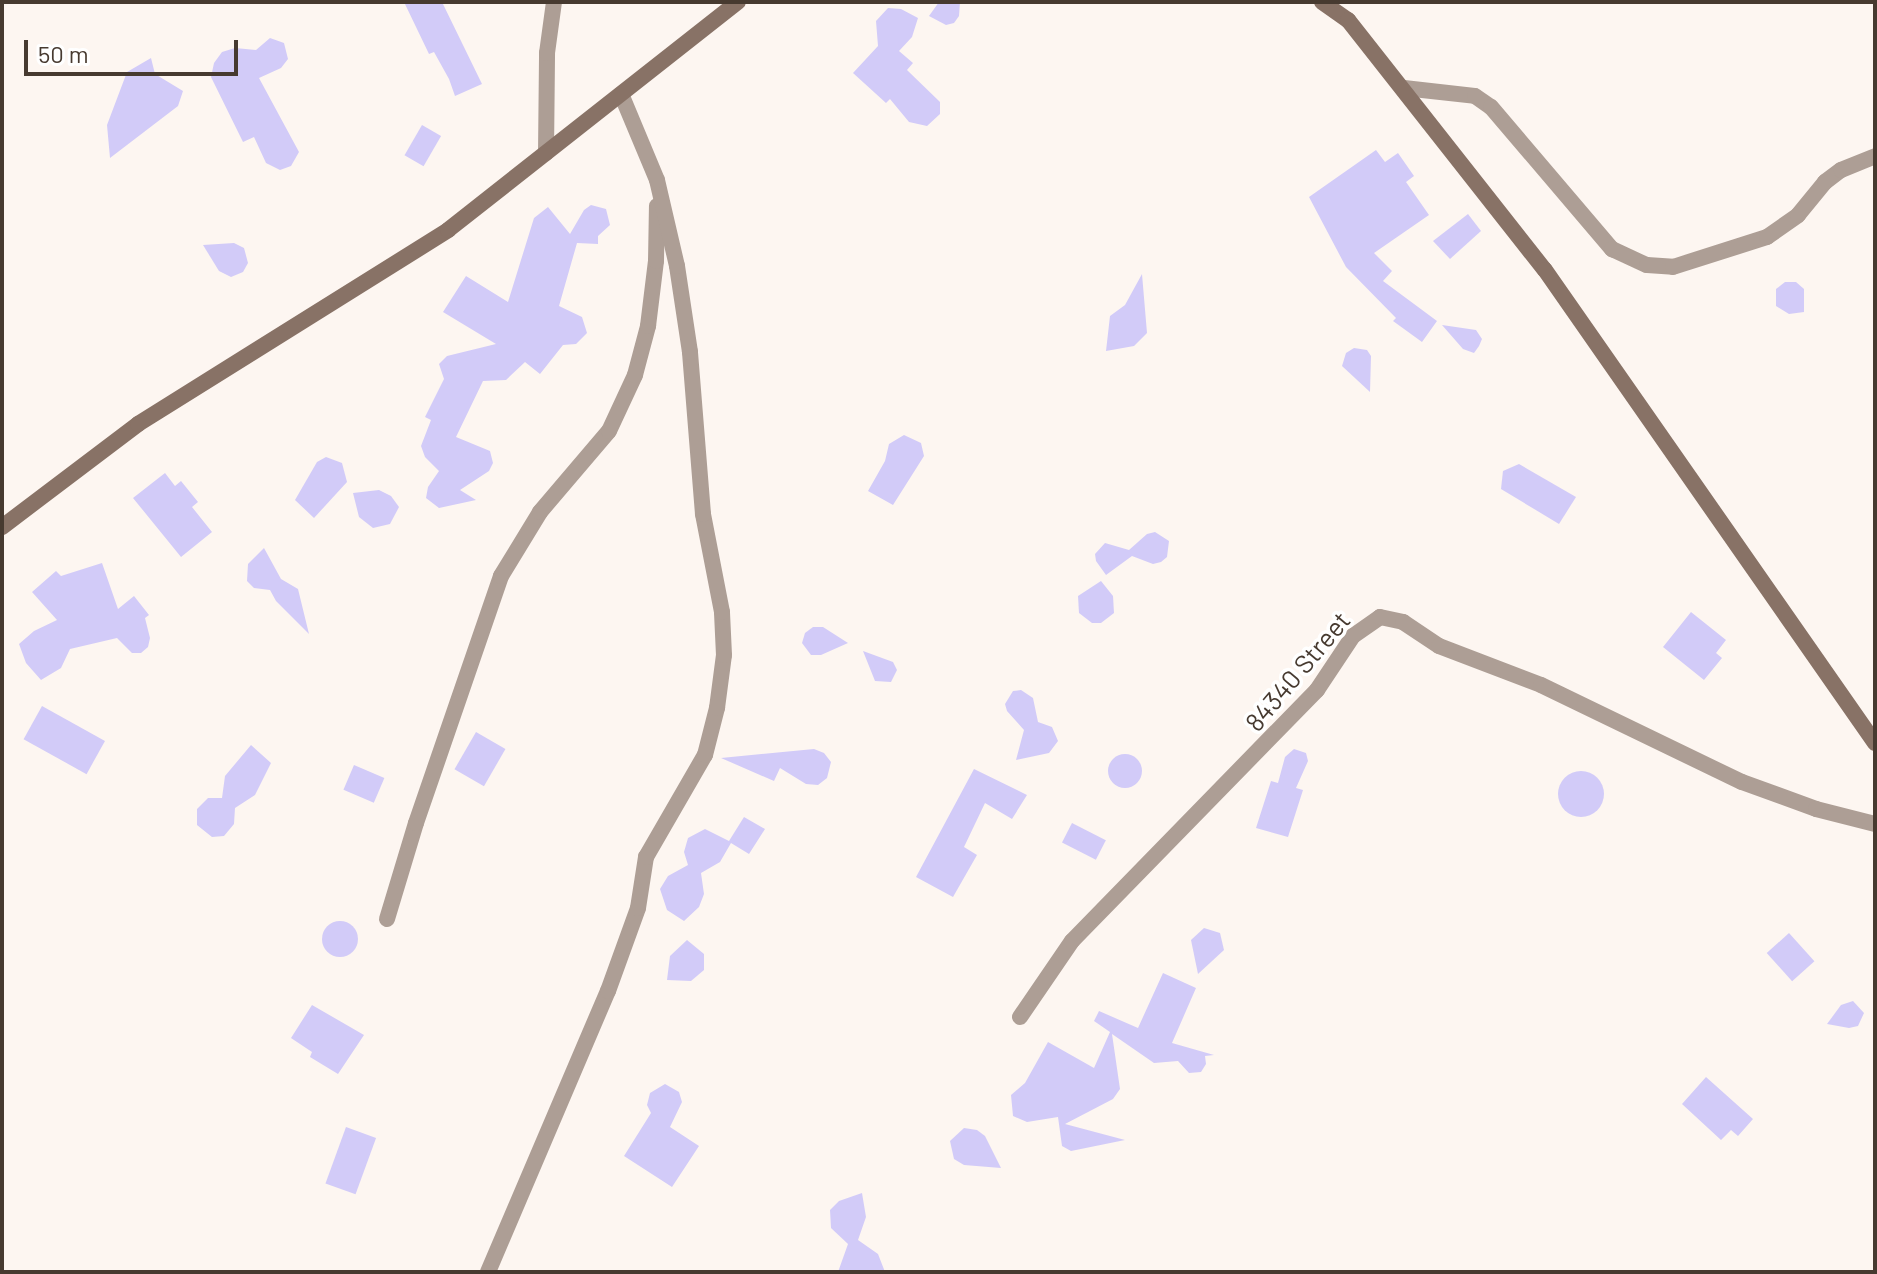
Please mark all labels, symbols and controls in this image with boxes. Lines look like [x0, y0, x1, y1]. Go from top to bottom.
scale bar [28, 24, 242, 74]
text: 50 m [38, 39, 89, 68]
street label: 84340 Street [1238, 605, 1356, 737]

